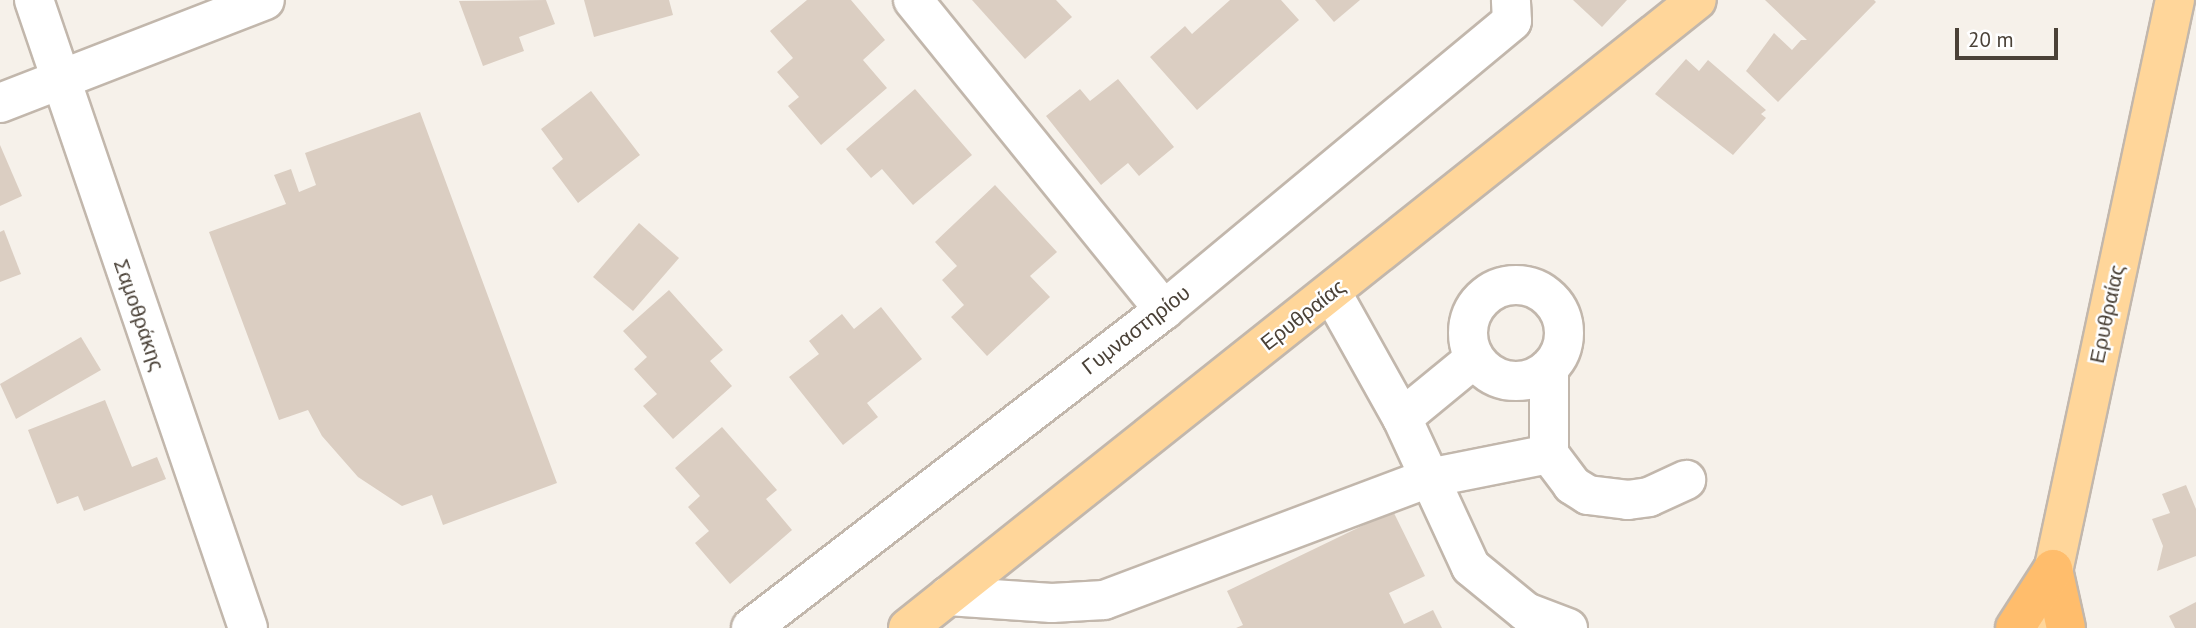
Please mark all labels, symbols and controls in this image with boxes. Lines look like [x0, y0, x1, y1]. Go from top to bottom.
scale bar [1958, 14, 2061, 58]
text: 20 m [1968, 26, 2014, 53]
street label: Σαμοθράκης [108, 256, 170, 374]
street label: Ερυθραίας [2084, 262, 2130, 366]
street label: Ερυθραίας [1256, 274, 1350, 356]
street label: Γυμναστηρίου [1077, 280, 1195, 380]

